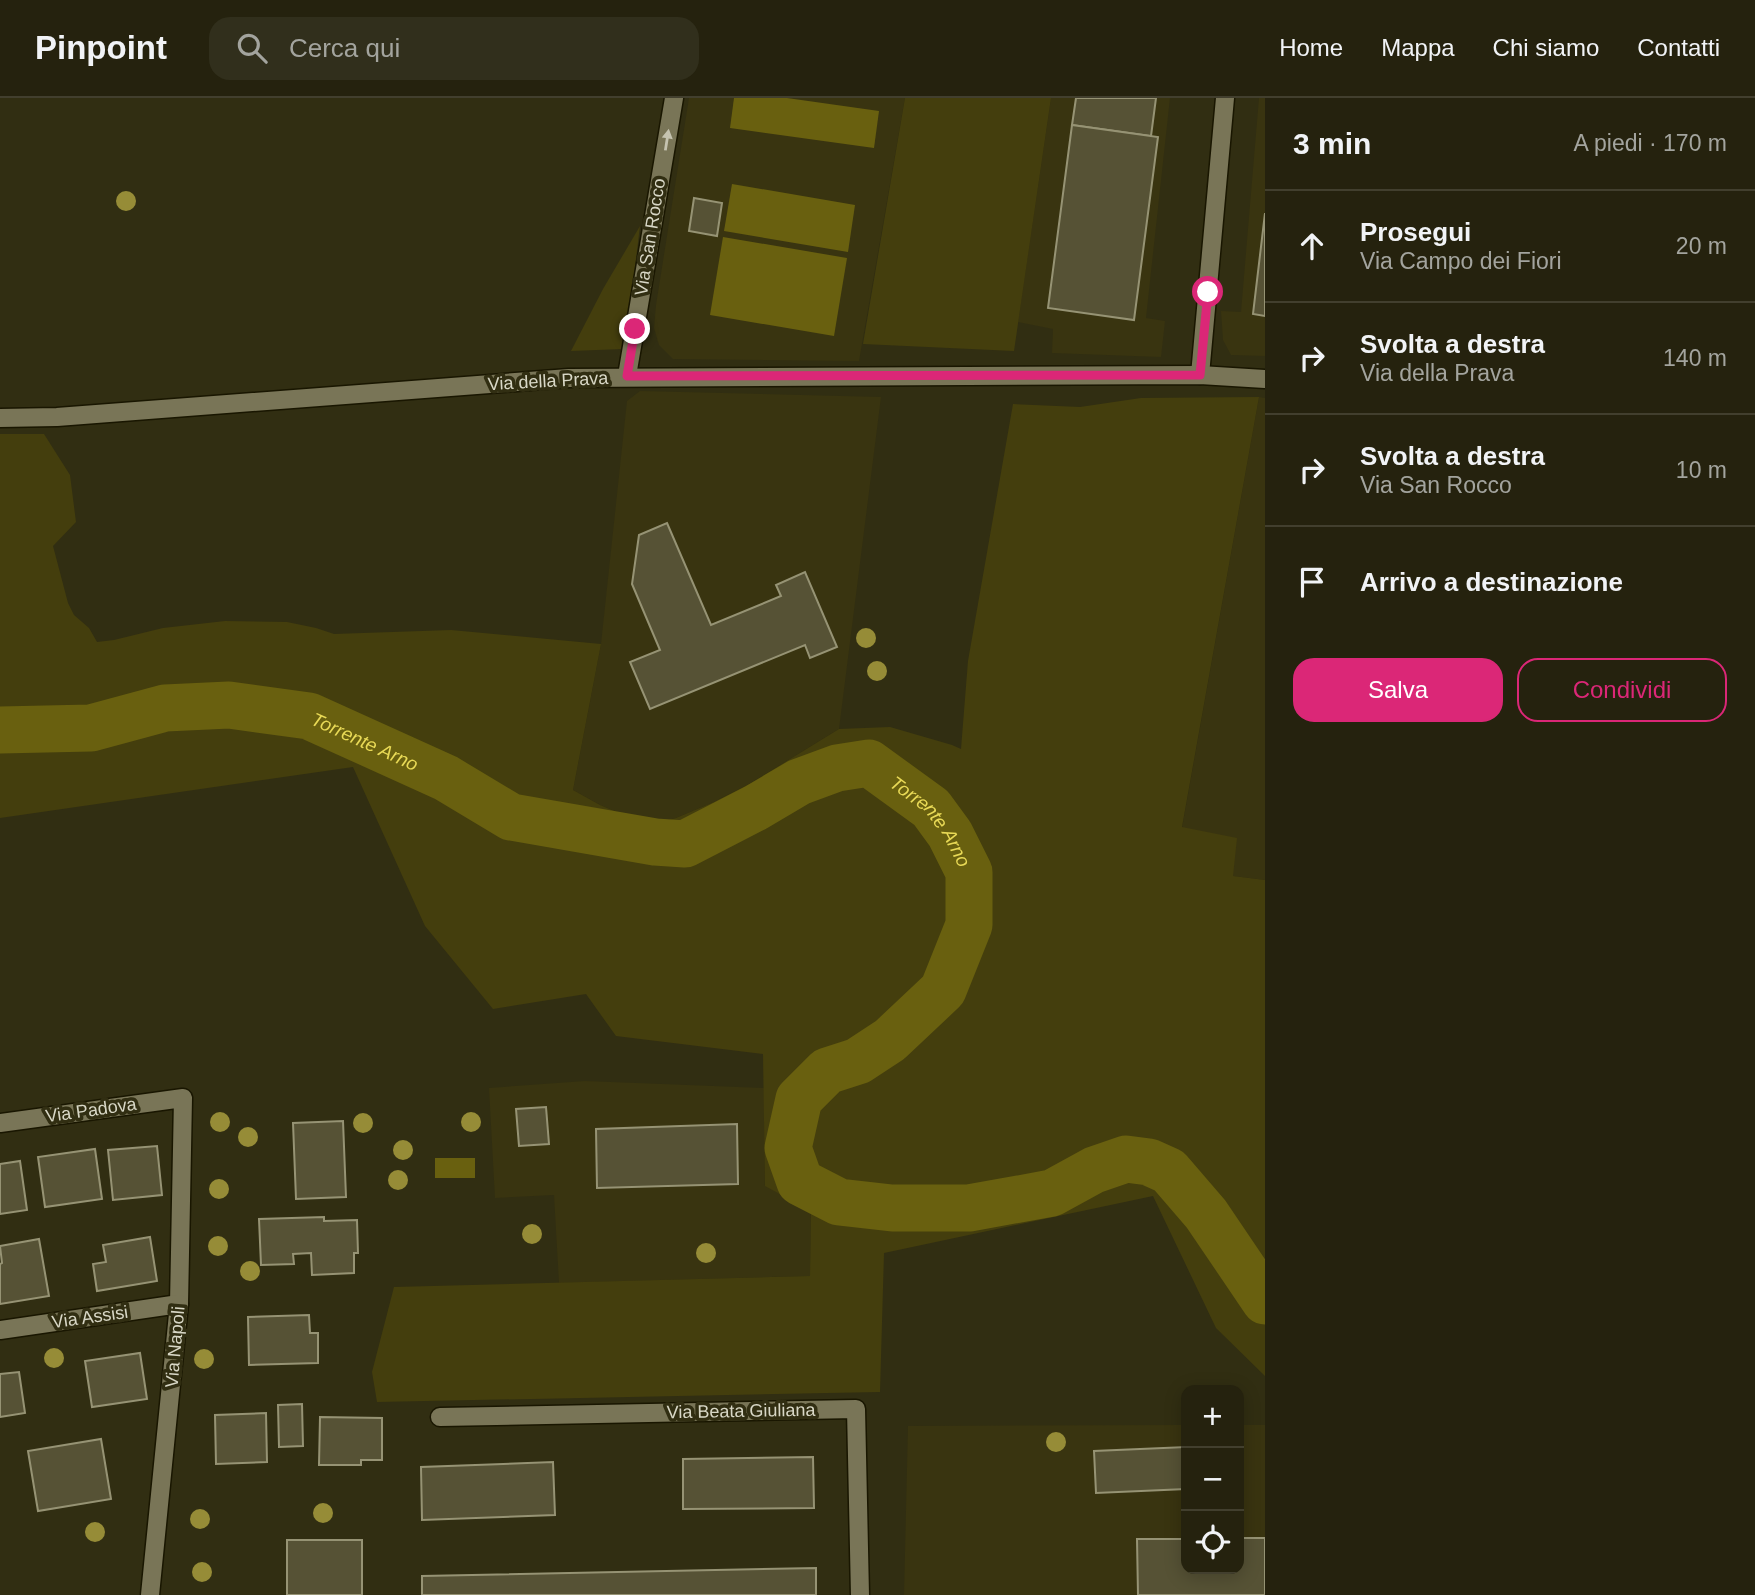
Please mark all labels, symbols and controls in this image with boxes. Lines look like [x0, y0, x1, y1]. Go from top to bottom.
search box [209, 17, 699, 80]
text: Pinpoint [35, 29, 167, 66]
icon: search [233, 29, 271, 67]
text: Cerca qui [289, 33, 400, 63]
text: Home [1279, 34, 1343, 61]
text: Mappa [1381, 34, 1455, 61]
text: Chi siamo [1493, 34, 1599, 61]
text: Contatti [1637, 34, 1720, 61]
text: 3 min [1293, 127, 1371, 160]
one-way arrow [662, 129, 673, 151]
text: A piedi · 170 m [1574, 130, 1727, 156]
street label: Via San Rocco [631, 177, 669, 297]
text: Prosegui [1360, 217, 1471, 247]
icon: ahead [1293, 227, 1331, 265]
text: 20 m [1676, 233, 1727, 259]
text: Via Campo dei Fiori [1360, 248, 1562, 274]
route start [1192, 276, 1223, 307]
route end [619, 313, 650, 344]
text: Svolta a destra [1360, 329, 1545, 359]
icon: right [1293, 339, 1331, 377]
text: 140 m [1663, 345, 1727, 371]
text: Via della Prava [1360, 360, 1514, 386]
street label: Via della Prava [487, 368, 610, 394]
text: Svolta a destra [1360, 441, 1545, 471]
icon: right [1293, 451, 1331, 489]
text: 10 m [1676, 457, 1727, 483]
text: Via San Rocco [1360, 472, 1512, 498]
icon: arrive [1293, 563, 1331, 601]
text: Arrivo a destinazione [1360, 567, 1623, 597]
button: Salva [1293, 658, 1503, 722]
button: Condividi [1517, 658, 1727, 722]
water label: Torrente Arno [308, 709, 421, 775]
water label: Torrente Arno [886, 772, 975, 870]
street label: Via Padova [44, 1094, 139, 1126]
street label: Via Assisi [51, 1302, 129, 1332]
street label: Via Napoli [161, 1305, 189, 1389]
map controls [1181, 1385, 1244, 1574]
button: + [1181, 1385, 1244, 1448]
street label: Via Beata Giuliana [666, 1400, 817, 1422]
button: − [1181, 1448, 1244, 1511]
button: locate [1181, 1511, 1244, 1574]

